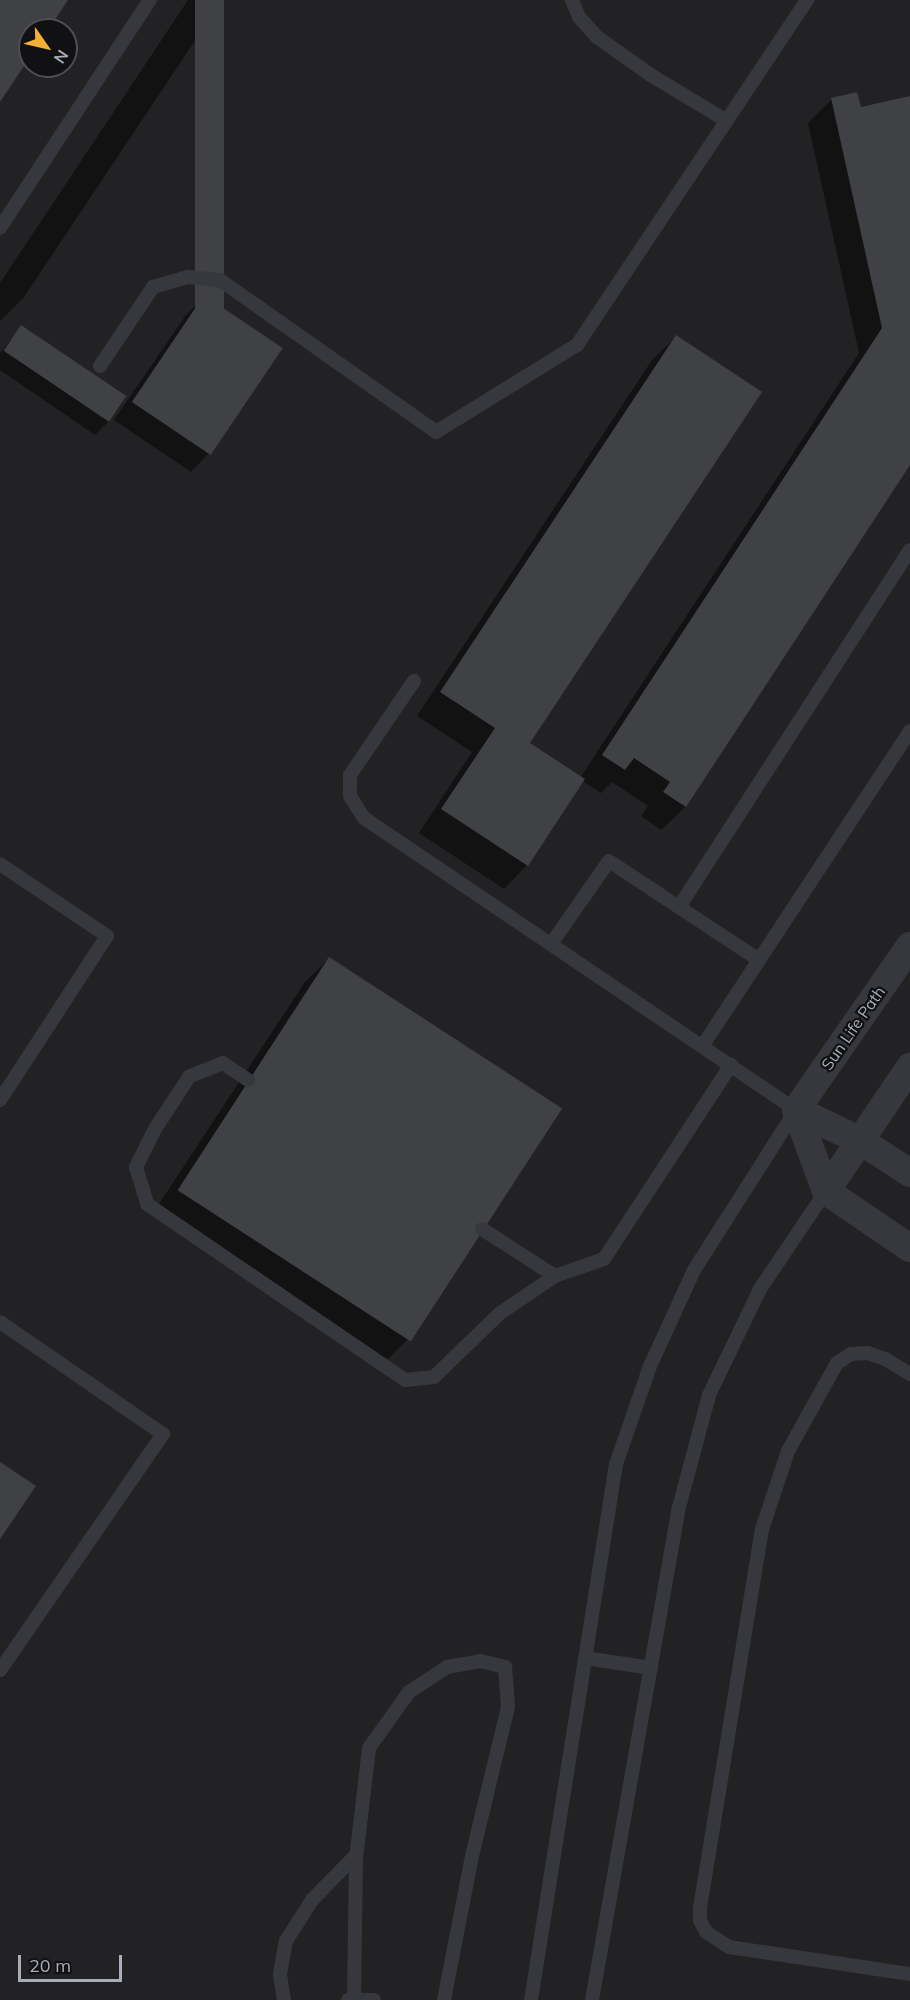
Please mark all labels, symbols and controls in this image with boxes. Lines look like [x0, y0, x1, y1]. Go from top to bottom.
north arrow [18, 18, 78, 78]
text: N [50, 46, 73, 68]
street label: Sun Life Path [817, 982, 889, 1074]
scale bar [21, 1943, 124, 1981]
text: 20 m [29, 1954, 71, 1977]

